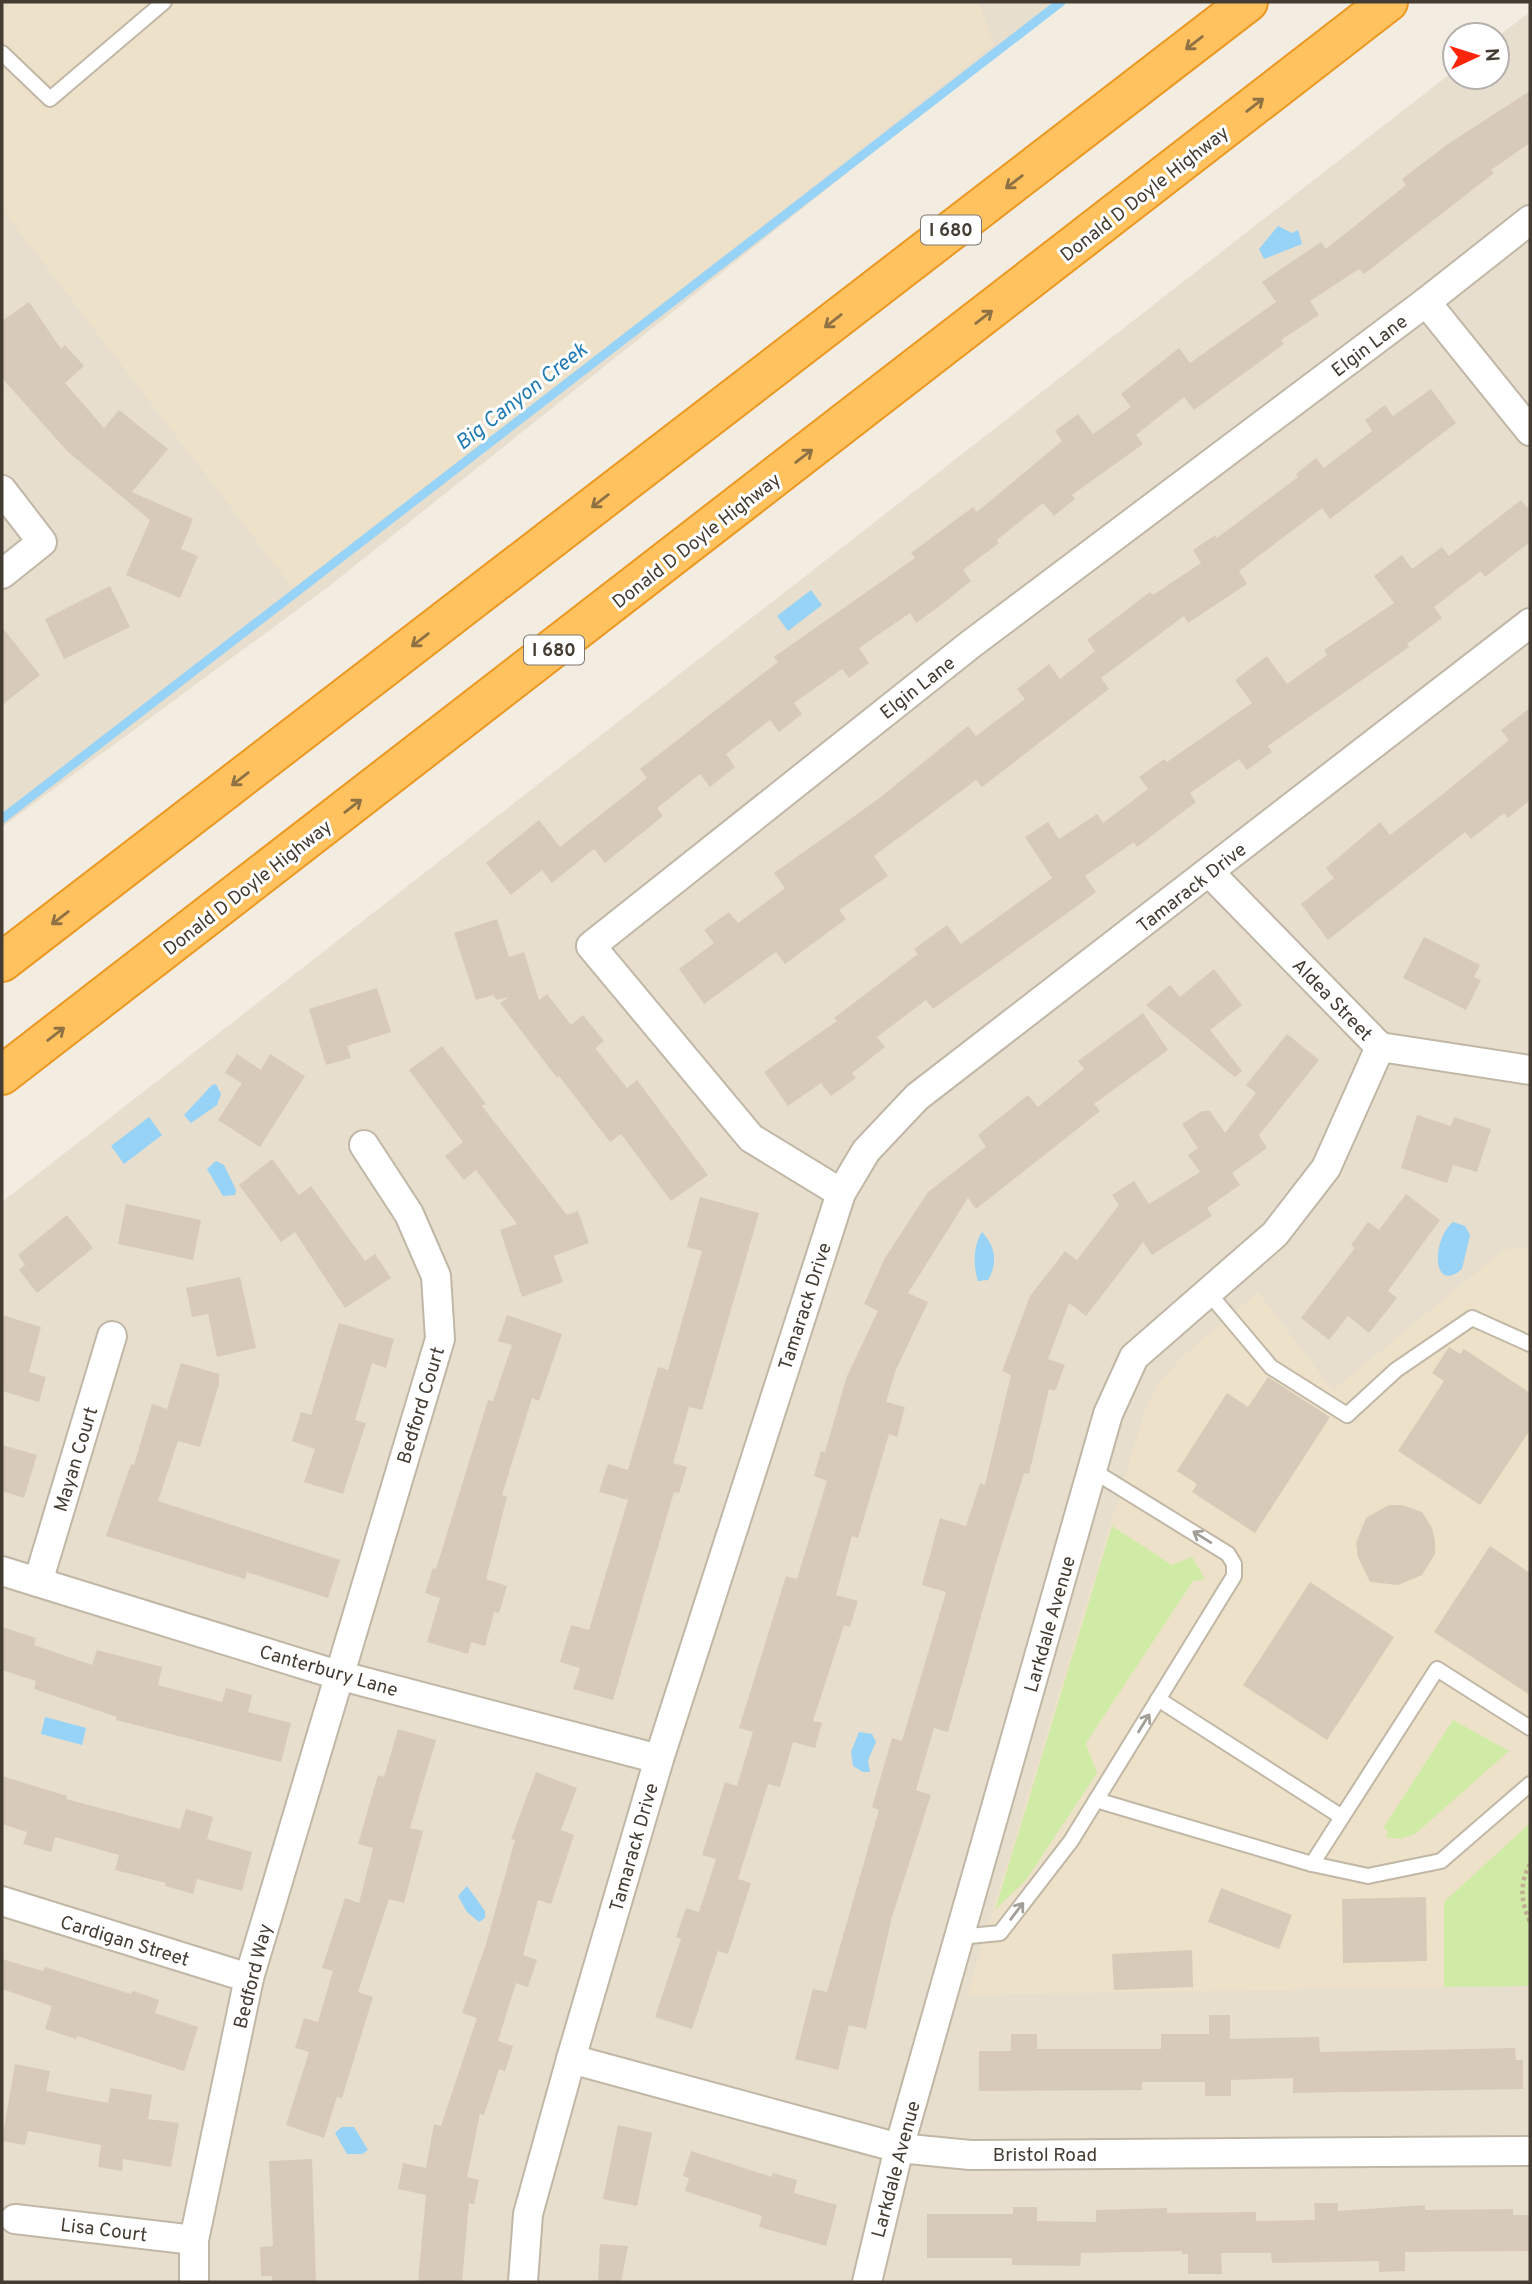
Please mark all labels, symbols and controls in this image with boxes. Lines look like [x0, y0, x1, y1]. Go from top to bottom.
north arrow [1441, 21, 1511, 91]
one-way arrow [1185, 36, 1204, 51]
text: N [1479, 47, 1503, 63]
one-way arrow [1246, 98, 1264, 113]
street label: Donald D Doyle Highway [1056, 121, 1234, 268]
one-way arrow [1005, 175, 1023, 190]
road number: I 680 [921, 215, 981, 244]
one-way arrow [974, 310, 993, 325]
street label: Elgin Lane [1327, 310, 1413, 383]
one-way arrow [825, 313, 843, 328]
water label: Big Canyon Creek [451, 337, 594, 457]
one-way arrow [794, 449, 813, 464]
street label: Donald D Doyle Highway [608, 468, 786, 615]
one-way arrow [591, 493, 610, 508]
one-way arrow [412, 633, 430, 648]
road number: I 680 [524, 636, 584, 664]
street label: Elgin Lane [876, 652, 961, 725]
one-way arrow [231, 772, 250, 787]
one-way arrow [343, 798, 362, 813]
street label: Donald D Doyle Highway [159, 815, 337, 962]
street label: Tamarack Drive [1132, 838, 1252, 939]
one-way arrow [51, 910, 69, 925]
street label: Aldea Street [1286, 954, 1377, 1047]
one-way arrow [46, 1026, 65, 1041]
street label: Tamarack Drive [774, 1240, 838, 1374]
street label: Bedford Court [393, 1344, 451, 1467]
street label: Mayan Court [50, 1404, 104, 1515]
one-way arrow [1192, 1530, 1212, 1544]
street label: Larkdale Avenue [1020, 1554, 1082, 1696]
street label: Canterbury Lane [256, 1641, 401, 1703]
one-way arrow [1137, 1713, 1151, 1733]
street label: Tamarack Drive [605, 1780, 665, 1915]
one-way arrow [1009, 1902, 1024, 1921]
street label: Cardigan Street [57, 1911, 192, 1973]
street label: Bedford Way [229, 1921, 279, 2032]
street label: Larkdale Avenue [867, 2098, 927, 2241]
street label: Bristol Road [993, 2144, 1097, 2168]
street label: Lisa Court [59, 2214, 149, 2248]

